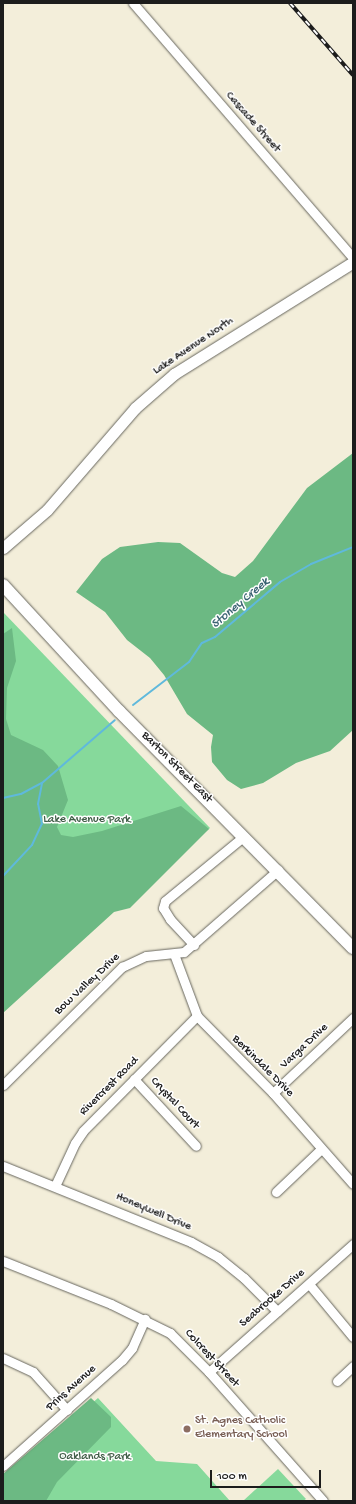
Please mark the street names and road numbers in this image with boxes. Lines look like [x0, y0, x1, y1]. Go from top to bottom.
street label: Cascade Street [222, 89, 282, 157]
street label: Lake Avenue North [151, 315, 237, 379]
street label: Barton Street East [137, 729, 215, 807]
street label: Bow Valley Drive [52, 951, 124, 1019]
street label: Varga Drive [278, 1021, 332, 1073]
street label: Berkindale Drive [228, 1033, 296, 1101]
street label: Rivercrest Road [78, 1055, 142, 1119]
street label: Crystal Court [146, 1075, 202, 1133]
street label: Honeywell Drive [113, 1191, 193, 1235]
street label: Seabrooke Drive [237, 1267, 309, 1331]
street label: Colcrest Street [180, 1327, 242, 1391]
street label: Prins Avenue [44, 1363, 100, 1415]

